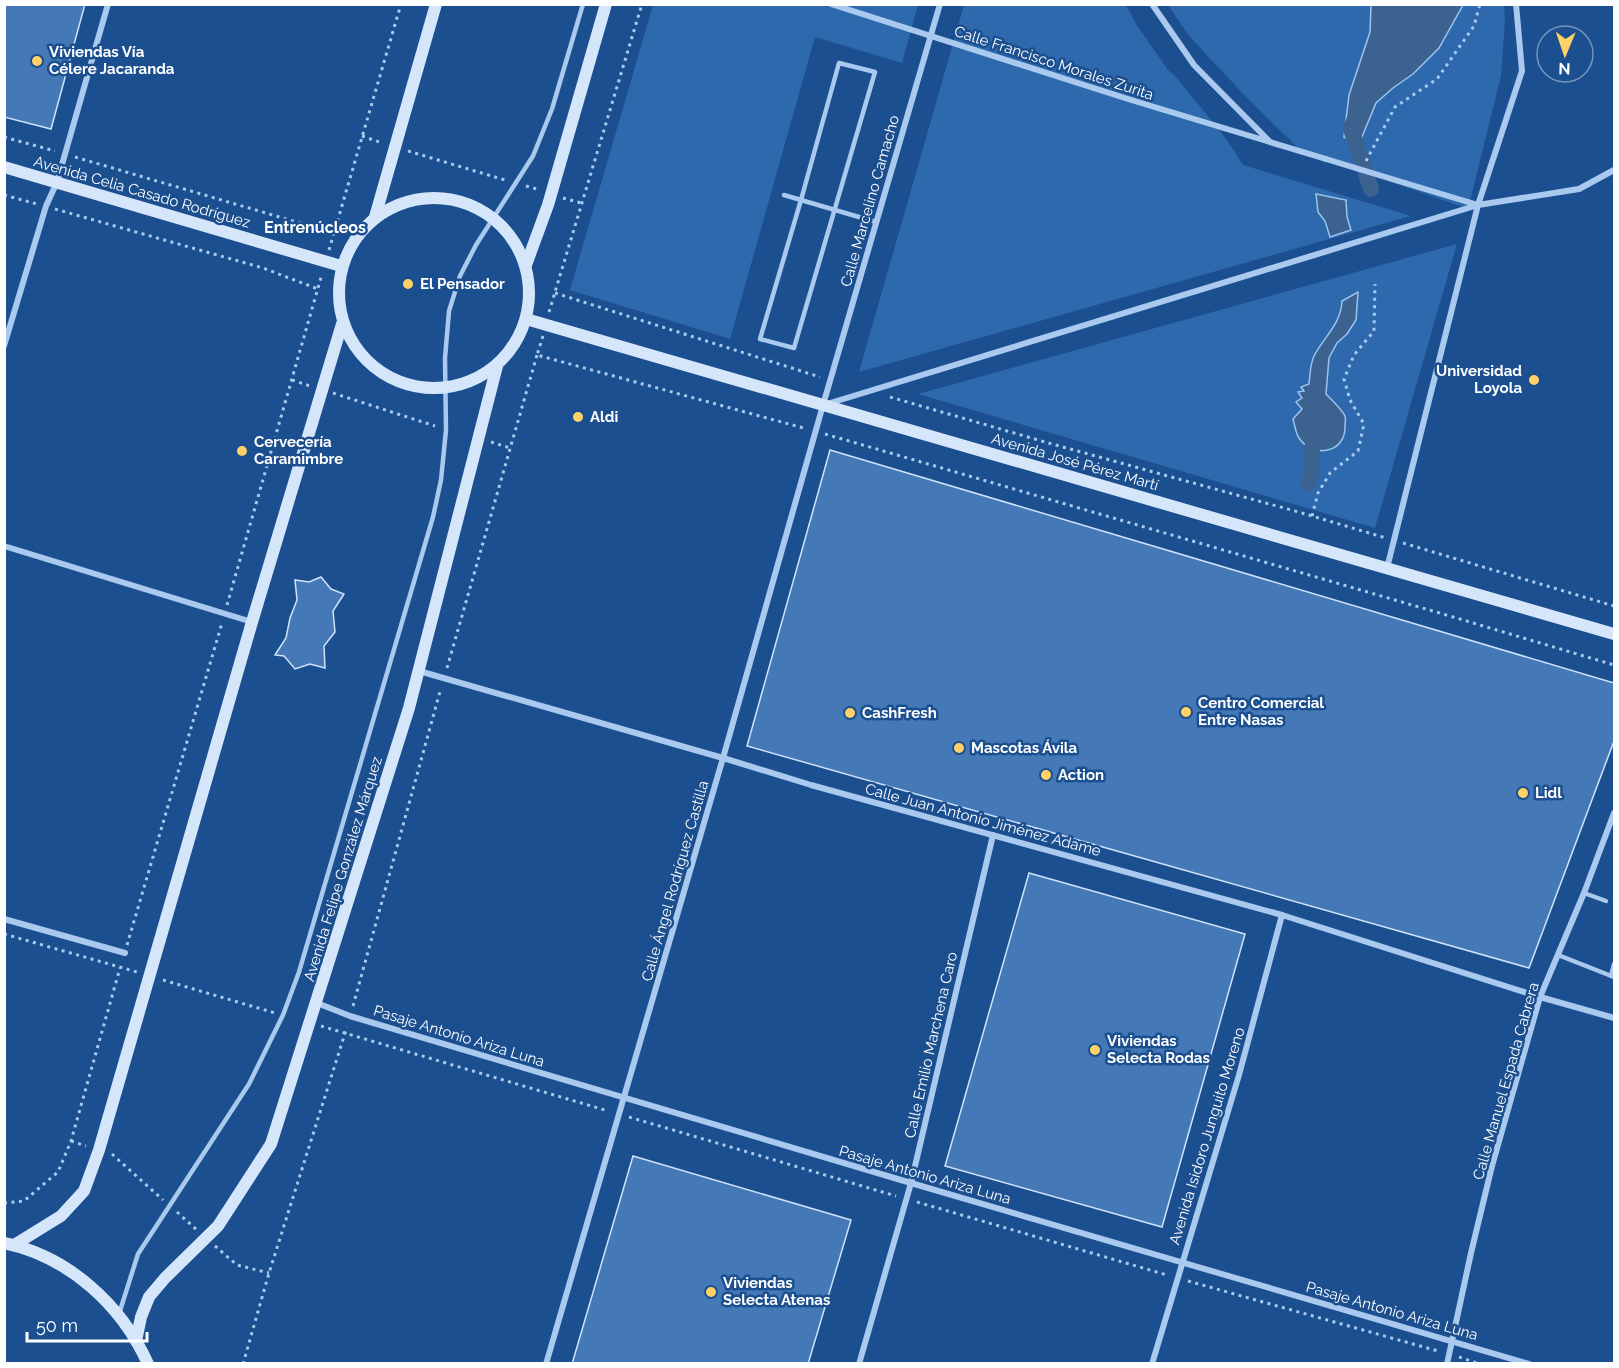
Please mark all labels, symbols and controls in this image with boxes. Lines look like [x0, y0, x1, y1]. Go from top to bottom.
street label: Calle Francisco Morales Zurita [952, 22, 1156, 104]
north arrow [1535, 24, 1595, 84]
place label: Viviendas Vía Célere Jacaranda [49, 43, 175, 78]
marker: Viviendas Vía Célere Jacaranda [30, 54, 44, 68]
text: N [1558, 59, 1571, 78]
street label: Calle Marcelino Camacho [837, 113, 903, 289]
street label: Avenida Celia Casado Rodríguez [32, 152, 252, 232]
district label: Entrenúcleos [264, 218, 366, 237]
place label: El Pensador [420, 275, 505, 293]
marker: El Pensador [401, 277, 415, 291]
place label: Universidad Loyola [1436, 362, 1522, 397]
marker: Universidad Loyola [1527, 373, 1541, 387]
place label: Aldi [590, 408, 618, 426]
marker: Aldi [571, 410, 585, 424]
street label: Avenida José Pérez Martí [989, 430, 1161, 495]
place label: Cervecería Caramimbre [254, 433, 343, 468]
marker: Cervecería Caramimbre [235, 444, 249, 458]
place label: Centro Comercial Entre Nasas [1198, 694, 1324, 729]
place label: CashFresh [862, 704, 937, 722]
marker: Centro Comercial Entre Nasas [1179, 705, 1193, 719]
marker: CashFresh [843, 706, 857, 720]
place label: Mascotas Ávila [971, 739, 1078, 757]
marker: Mascotas Ávila [952, 741, 966, 755]
street label: Avenida Felipe González Márquez [300, 754, 386, 984]
place label: Action [1058, 766, 1104, 784]
marker: Action [1039, 768, 1053, 782]
street label: Calle Ángel Rodríguez Castilla [638, 779, 712, 983]
street label: Calle Juan Antonio Jiménez Adame [863, 780, 1103, 860]
place label: Lidl [1535, 784, 1562, 802]
marker: Lidl [1516, 786, 1530, 800]
street label: Calle Emilio Marchena Caro [901, 950, 961, 1140]
street label: Calle Manuel Espada Cabrera [1469, 980, 1543, 1182]
street label: Pasaje Antonio Ariza Luna [371, 1001, 547, 1071]
street label: Avenida Isidoro Junguito Moreno [1165, 1025, 1249, 1247]
place label: Viviendas Selecta Rodas [1107, 1032, 1210, 1067]
marker: Viviendas Selecta Rodas [1088, 1043, 1102, 1057]
street label: Pasaje Antonio Ariza Luna [837, 1142, 1013, 1208]
place label: Viviendas Selecta Atenas [723, 1274, 830, 1309]
street label: Pasaje Antonio Ariza Luna [1304, 1278, 1480, 1344]
marker: Viviendas Selecta Atenas [704, 1285, 718, 1299]
scale bar [27, 1305, 147, 1343]
text: 50 m [36, 1315, 78, 1336]

